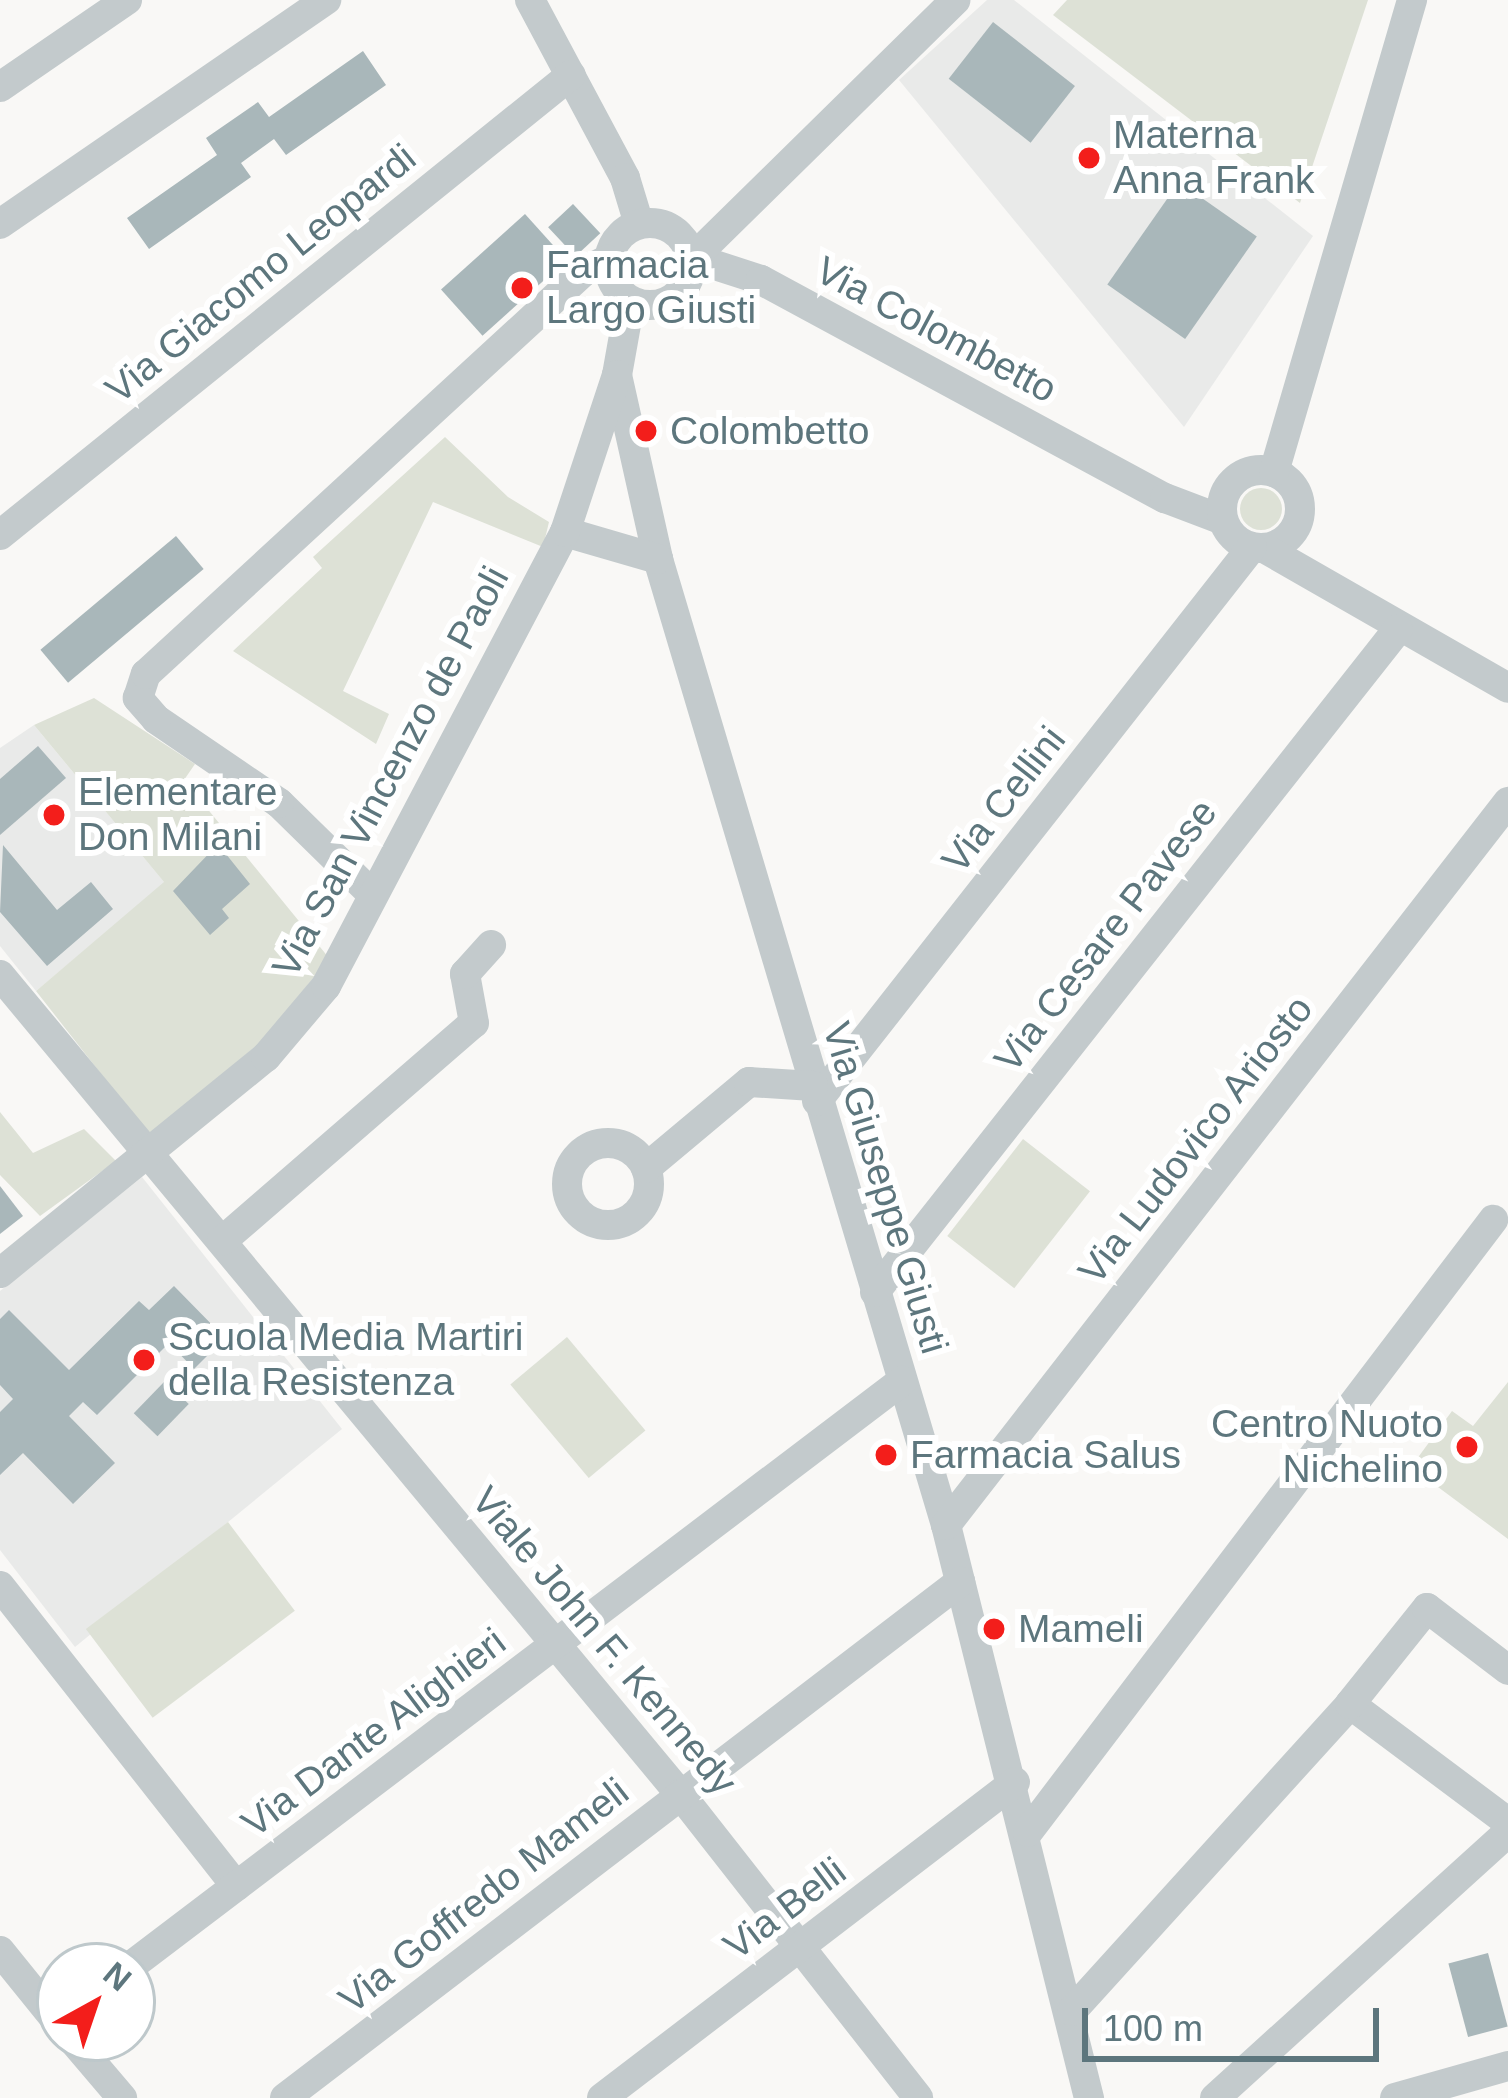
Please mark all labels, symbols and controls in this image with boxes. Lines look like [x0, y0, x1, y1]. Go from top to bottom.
place label: Materna Anna Frank [1113, 113, 1315, 204]
street label: Via Giacomo Leopardi [97, 135, 425, 413]
marker: Materna Anna Frank [1076, 145, 1102, 171]
place label: Farmacia Largo Giusti [546, 243, 756, 334]
street label: Via Colombetto [808, 247, 1064, 413]
marker: Farmacia Largo Giusti [509, 275, 535, 301]
place label: Colombetto [670, 408, 869, 454]
marker: Colombetto [633, 418, 659, 444]
street label: Via San Vincenzo de Paoli [263, 559, 519, 985]
street label: Via Cellini [932, 718, 1076, 882]
place label: Elementare Don Milani [78, 770, 277, 861]
street label: Via Cesare Pavese [985, 790, 1227, 1082]
marker: Elementare Don Milani [41, 802, 67, 828]
street label: Via Ludovico Ariosto [1068, 986, 1324, 1294]
street label: Via Giuseppe Giusti [812, 1017, 958, 1359]
place label: Scuola Media Martiri della Resistenza [168, 1315, 523, 1406]
marker: Scuola Media Martiri della Resistenza [131, 1347, 157, 1373]
place label: Centro Nuoto Nichelino [1211, 1402, 1443, 1493]
place label: Farmacia Salus [910, 1432, 1181, 1478]
marker: Centro Nuoto Nichelino [1454, 1434, 1480, 1460]
marker: Farmacia Salus [873, 1442, 899, 1468]
street label: Viale John F. Kennedy [462, 1478, 746, 1804]
place label: Mameli [1018, 1606, 1144, 1652]
marker: Mameli [981, 1616, 1007, 1642]
street label: Via Dante Alighieri [232, 1618, 516, 1848]
street label: Via Goffredo Mameli [330, 1769, 638, 2023]
street label: Via Belli [715, 1848, 855, 1970]
north arrow [36, 1942, 156, 2062]
text: N [97, 1955, 139, 1998]
scale bar [1088, 1984, 1385, 2058]
text: 100 m [1103, 2008, 1203, 2049]

